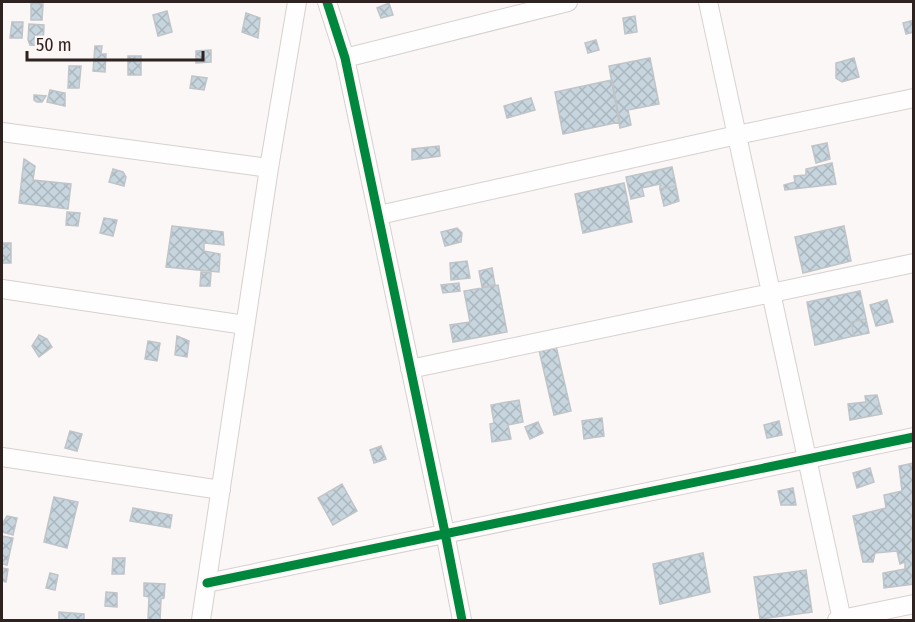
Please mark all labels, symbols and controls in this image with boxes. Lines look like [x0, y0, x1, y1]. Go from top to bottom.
scale bar [27, 24, 202, 62]
text: 50 m [36, 34, 72, 56]

